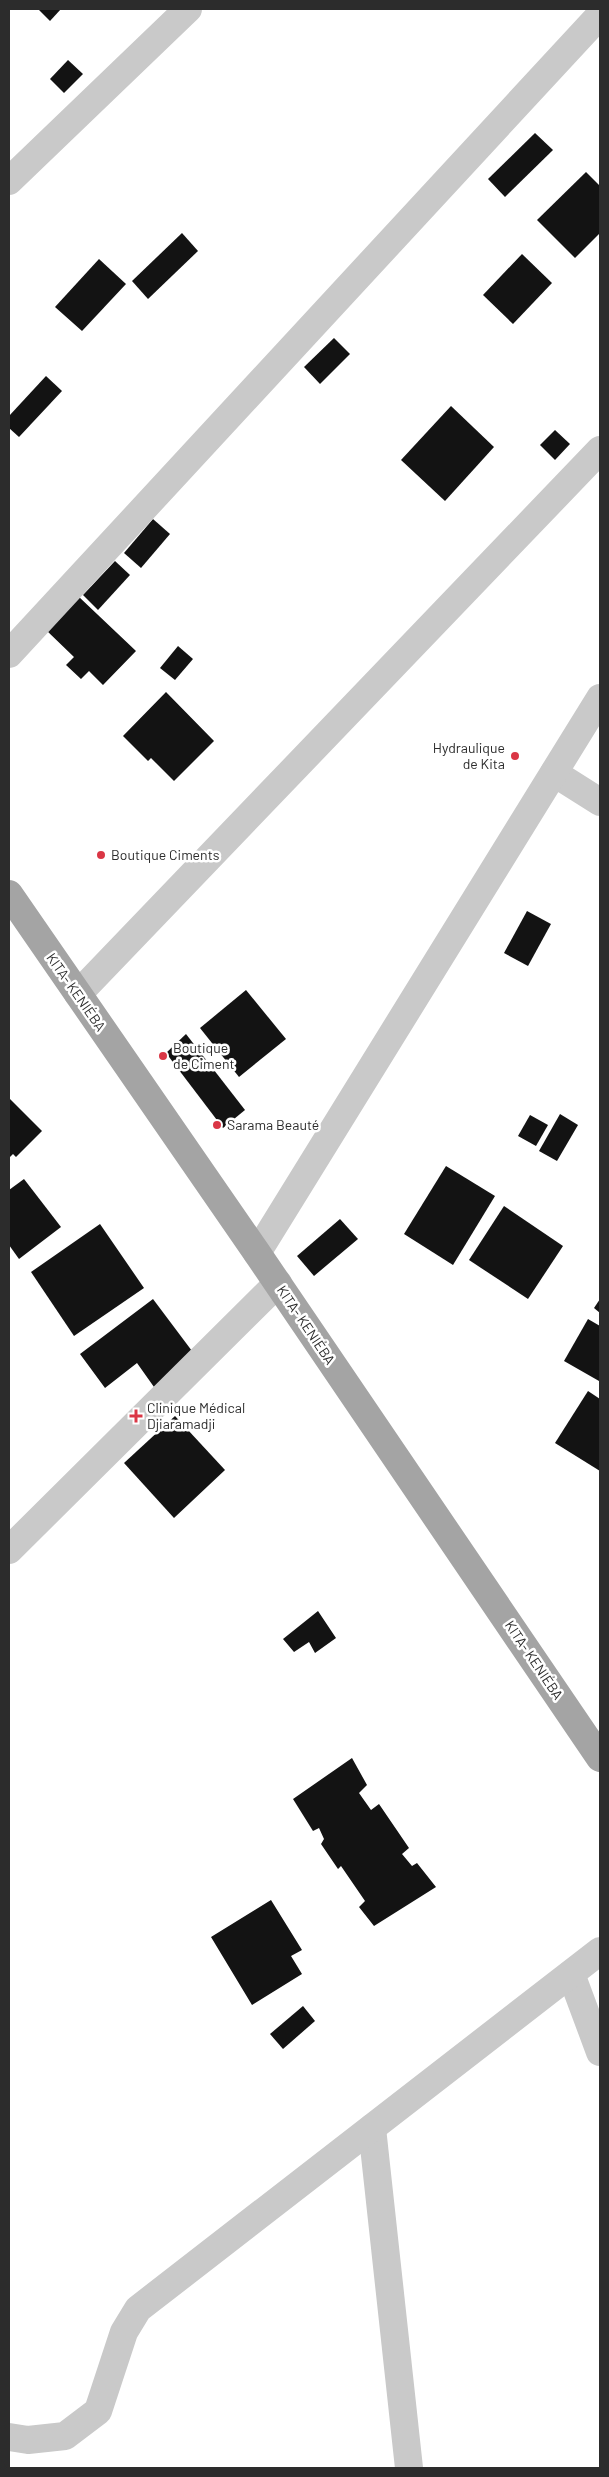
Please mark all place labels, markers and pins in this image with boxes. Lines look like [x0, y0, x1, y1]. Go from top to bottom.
place label: Hydraulique de Kita [433, 739, 505, 772]
marker: Hydraulique de Kita [509, 750, 521, 762]
place label: Boutique Ciments [111, 846, 220, 863]
marker: Boutique Ciments [95, 849, 107, 861]
place label: Boutique de Ciment [173, 1039, 235, 1072]
marker: Boutique de Ciment [157, 1050, 169, 1062]
place label: Sarama Beauté [227, 1116, 319, 1133]
marker: Sarama Beauté [211, 1119, 223, 1131]
place label: Clinique Médical Djiaramadji [147, 1399, 245, 1432]
marker: Clinique Médical Djiaramadji [129, 1409, 143, 1423]

